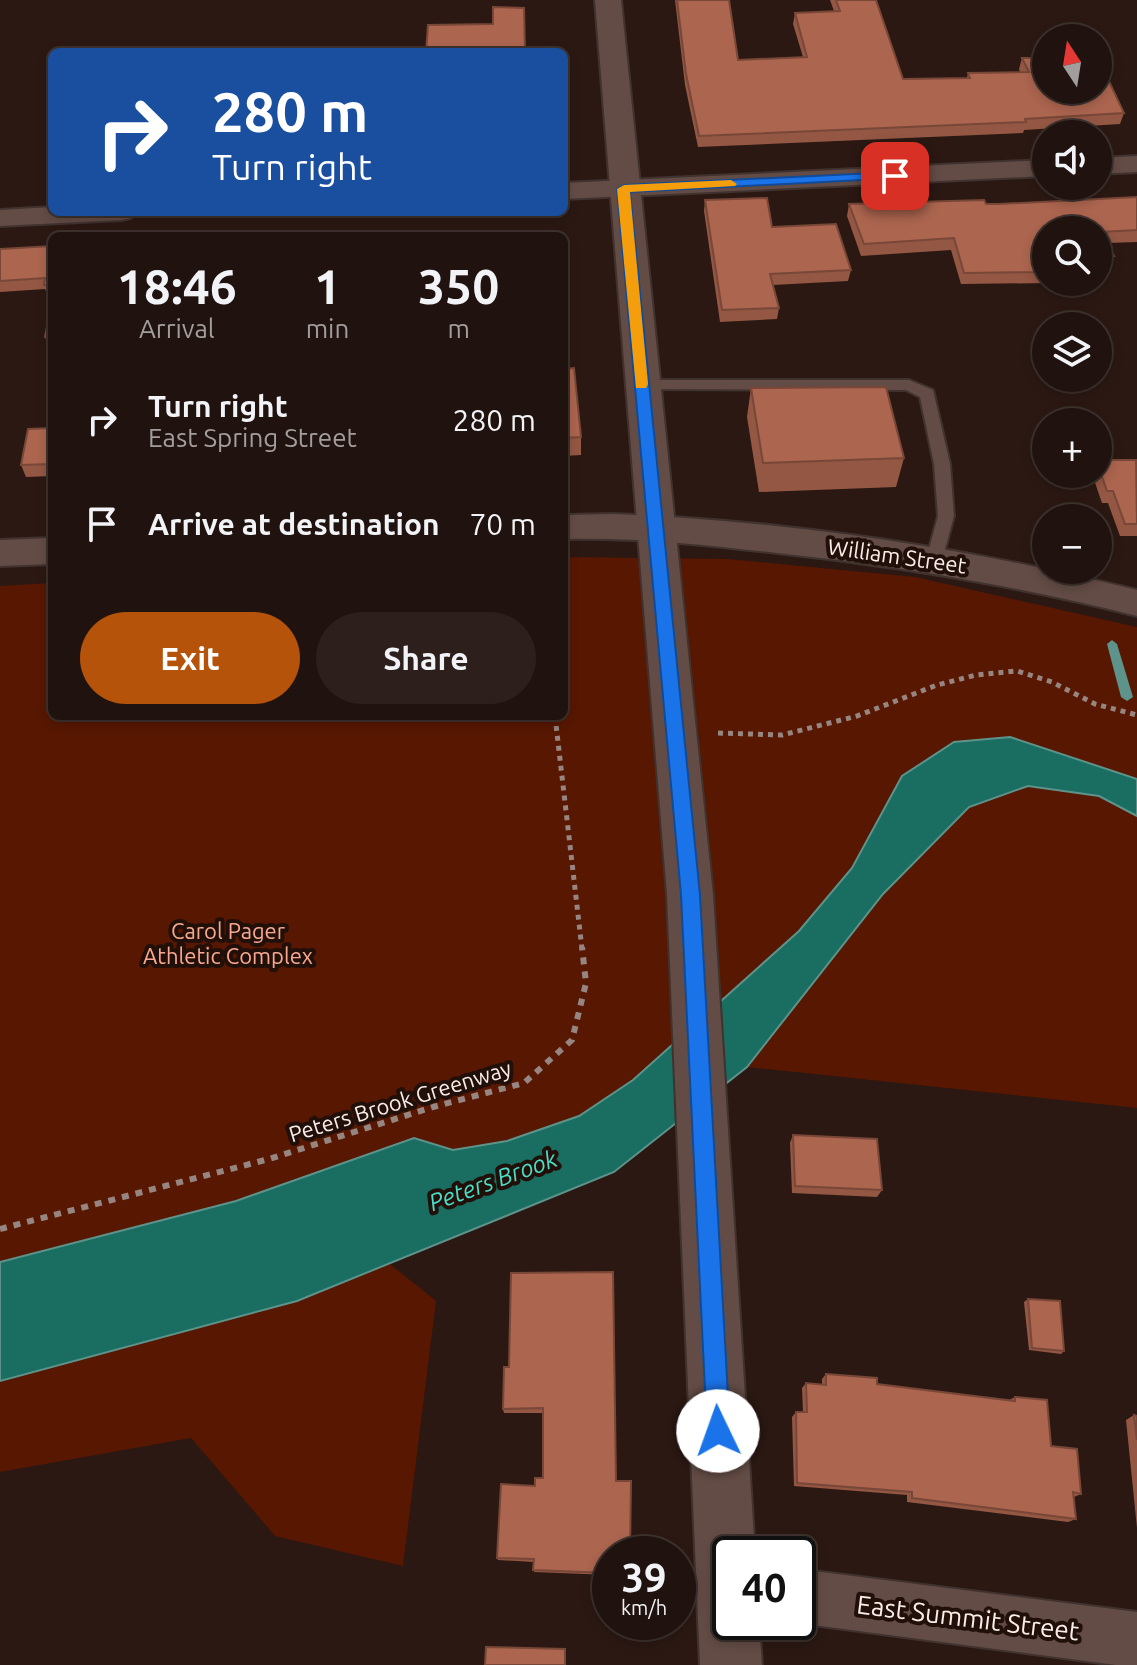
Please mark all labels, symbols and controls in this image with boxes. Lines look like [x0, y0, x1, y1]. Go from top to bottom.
north arrow [1032, 24, 1112, 104]
map controls [1032, 24, 1112, 584]
icon: right [80, 80, 184, 184]
text: 280 m [212, 80, 368, 143]
button: sound [1032, 120, 1112, 200]
pin [861, 142, 929, 210]
text: Turn right [212, 146, 372, 187]
icon: arrive [873, 154, 917, 198]
button: search [1032, 216, 1112, 296]
text: 18:46 [117, 259, 237, 313]
text: 1 [314, 259, 341, 313]
text: 350 [418, 259, 499, 313]
button: layers [1032, 312, 1112, 392]
text: Arrival [139, 314, 215, 343]
text: min [306, 314, 349, 343]
text: m [447, 314, 470, 343]
text: Turn right [148, 389, 288, 423]
icon: right [80, 398, 124, 442]
text: 280 m [452, 403, 536, 437]
button: + [1032, 408, 1112, 488]
text: East Spring Street [148, 423, 357, 452]
icon: arrive [80, 502, 124, 546]
button: − [1032, 504, 1112, 584]
text: Arrive at destination [148, 507, 440, 541]
text: 70 m [469, 507, 536, 541]
street label: William Street [826, 533, 968, 578]
button: Exit [80, 612, 300, 704]
button: Share [316, 612, 536, 704]
park label: Carol Pager Athletic Complex [143, 918, 313, 968]
street label: Peters Brook Greenway [286, 1055, 515, 1146]
water label: Peters Brook [425, 1145, 561, 1216]
position arrow [676, 1389, 760, 1473]
speed limit sign: 40 [712, 1536, 816, 1640]
text: 39 [621, 1555, 667, 1600]
street label: East Summit Street [855, 1589, 1081, 1646]
text: km/h [621, 1596, 667, 1619]

